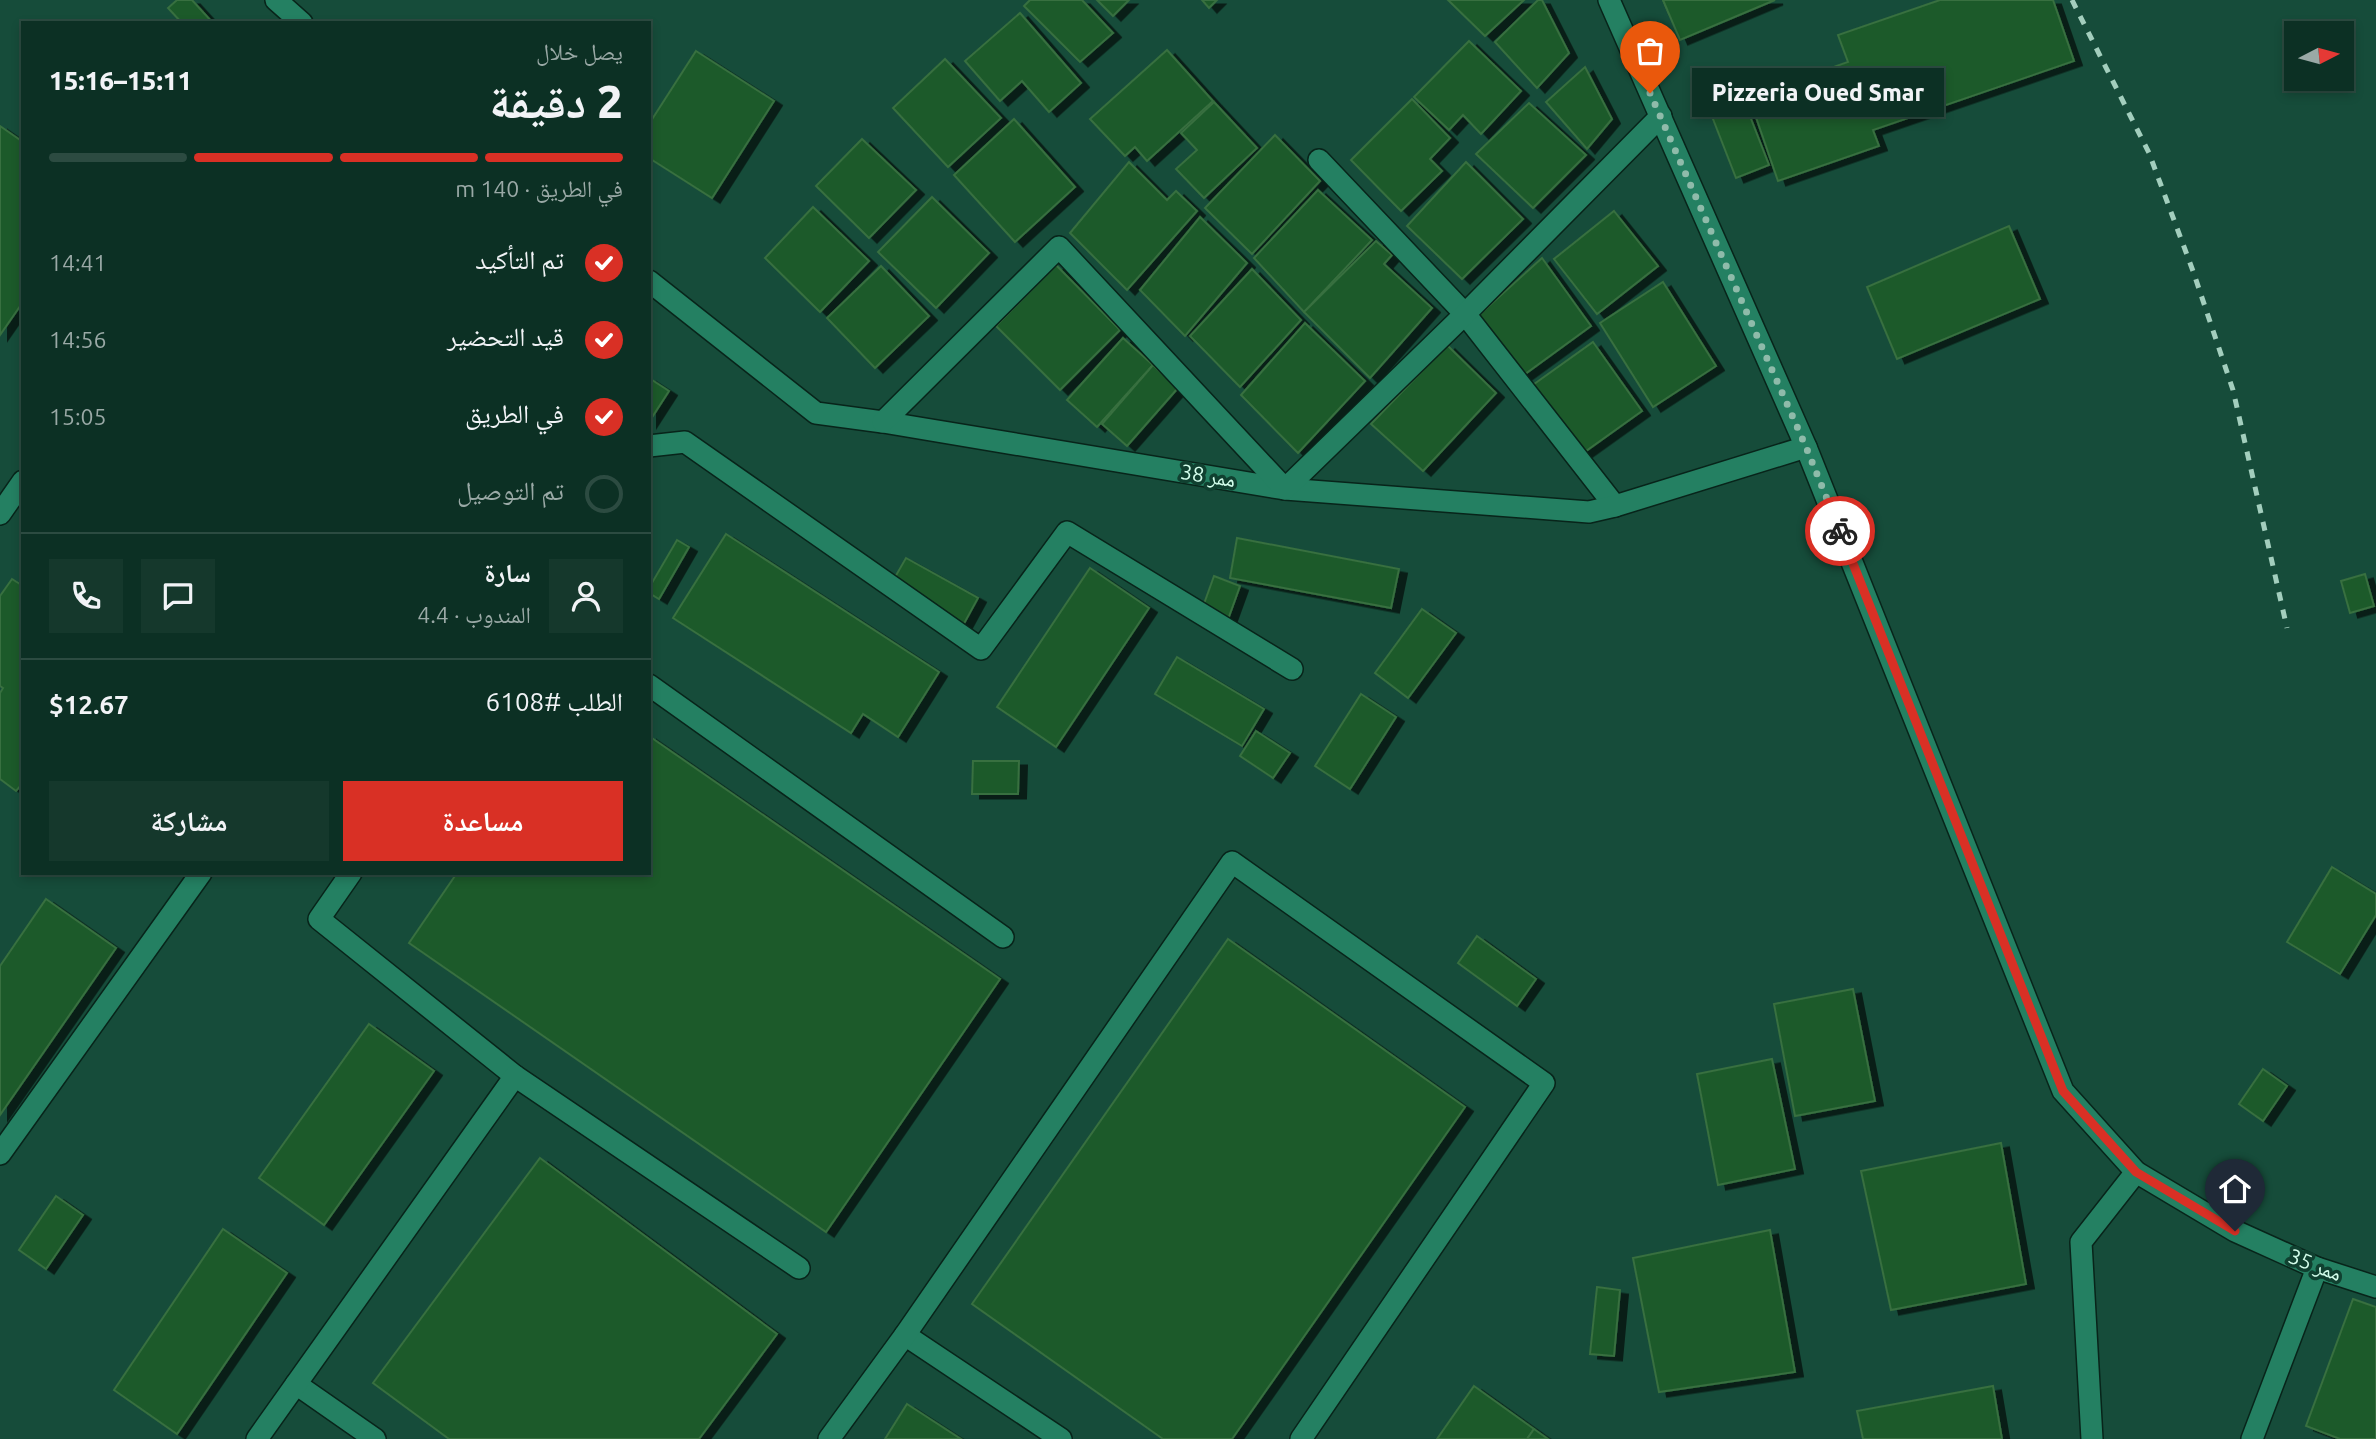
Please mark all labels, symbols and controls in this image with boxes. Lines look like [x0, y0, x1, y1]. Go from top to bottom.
pin [1620, 21, 1680, 93]
north arrow [2284, 21, 2354, 91]
map controls [2284, 21, 2354, 91]
icon: bag [1631, 32, 1669, 70]
text: يصل خلال [536, 39, 623, 64]
text: 15:11–15:16 [49, 66, 192, 95]
callout: Pizzeria Oued Smar [1692, 68, 1944, 118]
text: 2 دقيقة [489, 75, 623, 127]
text: Pizzeria Oued Smar [1712, 80, 1924, 105]
text: في الطريق · 140 m [455, 176, 623, 201]
icon: check [585, 244, 623, 282]
text: تم التأكيد [475, 245, 564, 274]
text: 14:41 [49, 250, 107, 275]
icon: check [585, 321, 623, 359]
text: قيد التحضير [447, 322, 564, 351]
text: 14:56 [49, 327, 107, 352]
icon: check [585, 398, 623, 436]
text: في الطريق [465, 399, 564, 428]
text: 15:05 [49, 404, 107, 429]
street label: ممر 38 [1179, 459, 1237, 491]
text: تم التوصيل [457, 476, 564, 505]
courier [1805, 496, 1875, 566]
icon: bike [1821, 512, 1859, 550]
text: سارة [484, 558, 531, 587]
button: phone [49, 559, 123, 633]
button: chat [141, 559, 215, 633]
button: person [549, 559, 623, 633]
text: المندوب · 4.4 [417, 602, 531, 627]
text: الطلب #6108 [486, 687, 623, 716]
text: $12.67 [49, 690, 129, 719]
button: مشاركة [49, 781, 329, 861]
button: مساعدة [343, 781, 623, 861]
pin [2205, 1159, 2265, 1231]
icon: home [2216, 1170, 2254, 1208]
street label: ممر 35 [2285, 1243, 2345, 1285]

